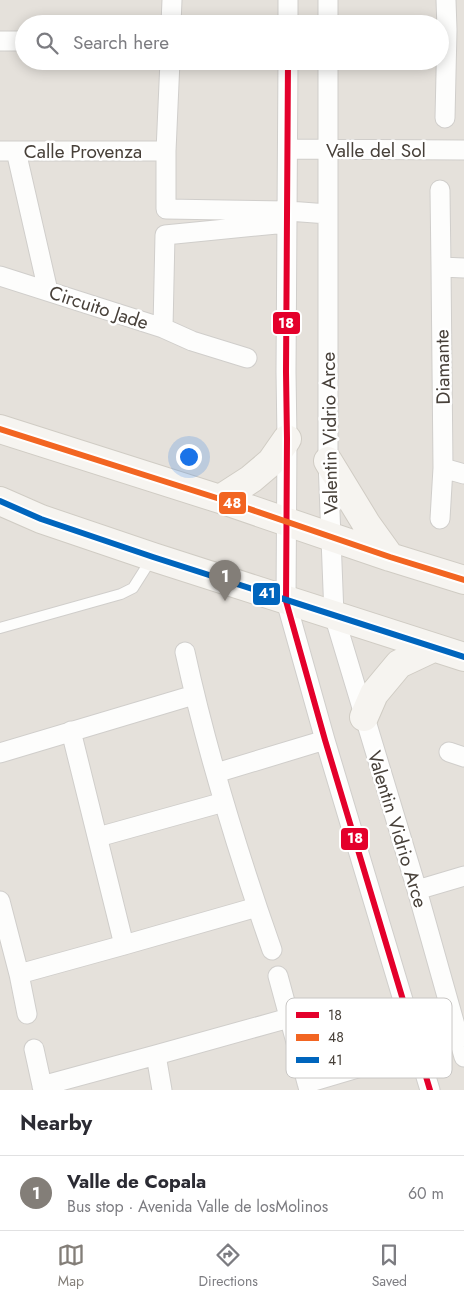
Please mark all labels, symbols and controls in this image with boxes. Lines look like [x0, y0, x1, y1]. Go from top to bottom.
search box [15, 15, 449, 70]
icon: search [33, 29, 61, 57]
text: Search here [73, 29, 169, 56]
street label: Valle del Sol [326, 137, 426, 164]
street label: Calle Provenza [24, 138, 142, 165]
street label: Circuito Jade [46, 279, 152, 336]
line badge: 18 [272, 311, 301, 335]
text: 18 [278, 313, 294, 333]
street label: Diamante [428, 329, 457, 405]
street label: Valentin Vidrio Arce [315, 351, 344, 515]
your location [176, 444, 202, 470]
line badge: 48 [218, 491, 247, 515]
text: 48 [223, 493, 241, 513]
pin: 1 [209, 560, 241, 601]
line badge: 41 [252, 582, 281, 606]
text: 41 [259, 583, 275, 603]
street label: Valentin Vidrio Arce [361, 747, 434, 911]
line badge: 18 [340, 827, 369, 851]
text: 18 [347, 828, 363, 848]
legend [286, 998, 452, 1078]
text: 18 [328, 1005, 342, 1025]
text: 48 [328, 1027, 344, 1047]
text: 41 [328, 1050, 342, 1070]
text: Nearby [20, 1108, 92, 1138]
text: Valle de Copala [67, 1168, 206, 1195]
text: 1 [32, 1182, 40, 1205]
text: 60 m [408, 1182, 444, 1205]
text: Bus stop · Avenida Valle de losMolinos [67, 1195, 328, 1218]
tab: Map [57, 1241, 85, 1291]
tab: Directions [199, 1241, 258, 1291]
tab: Saved [372, 1241, 407, 1291]

